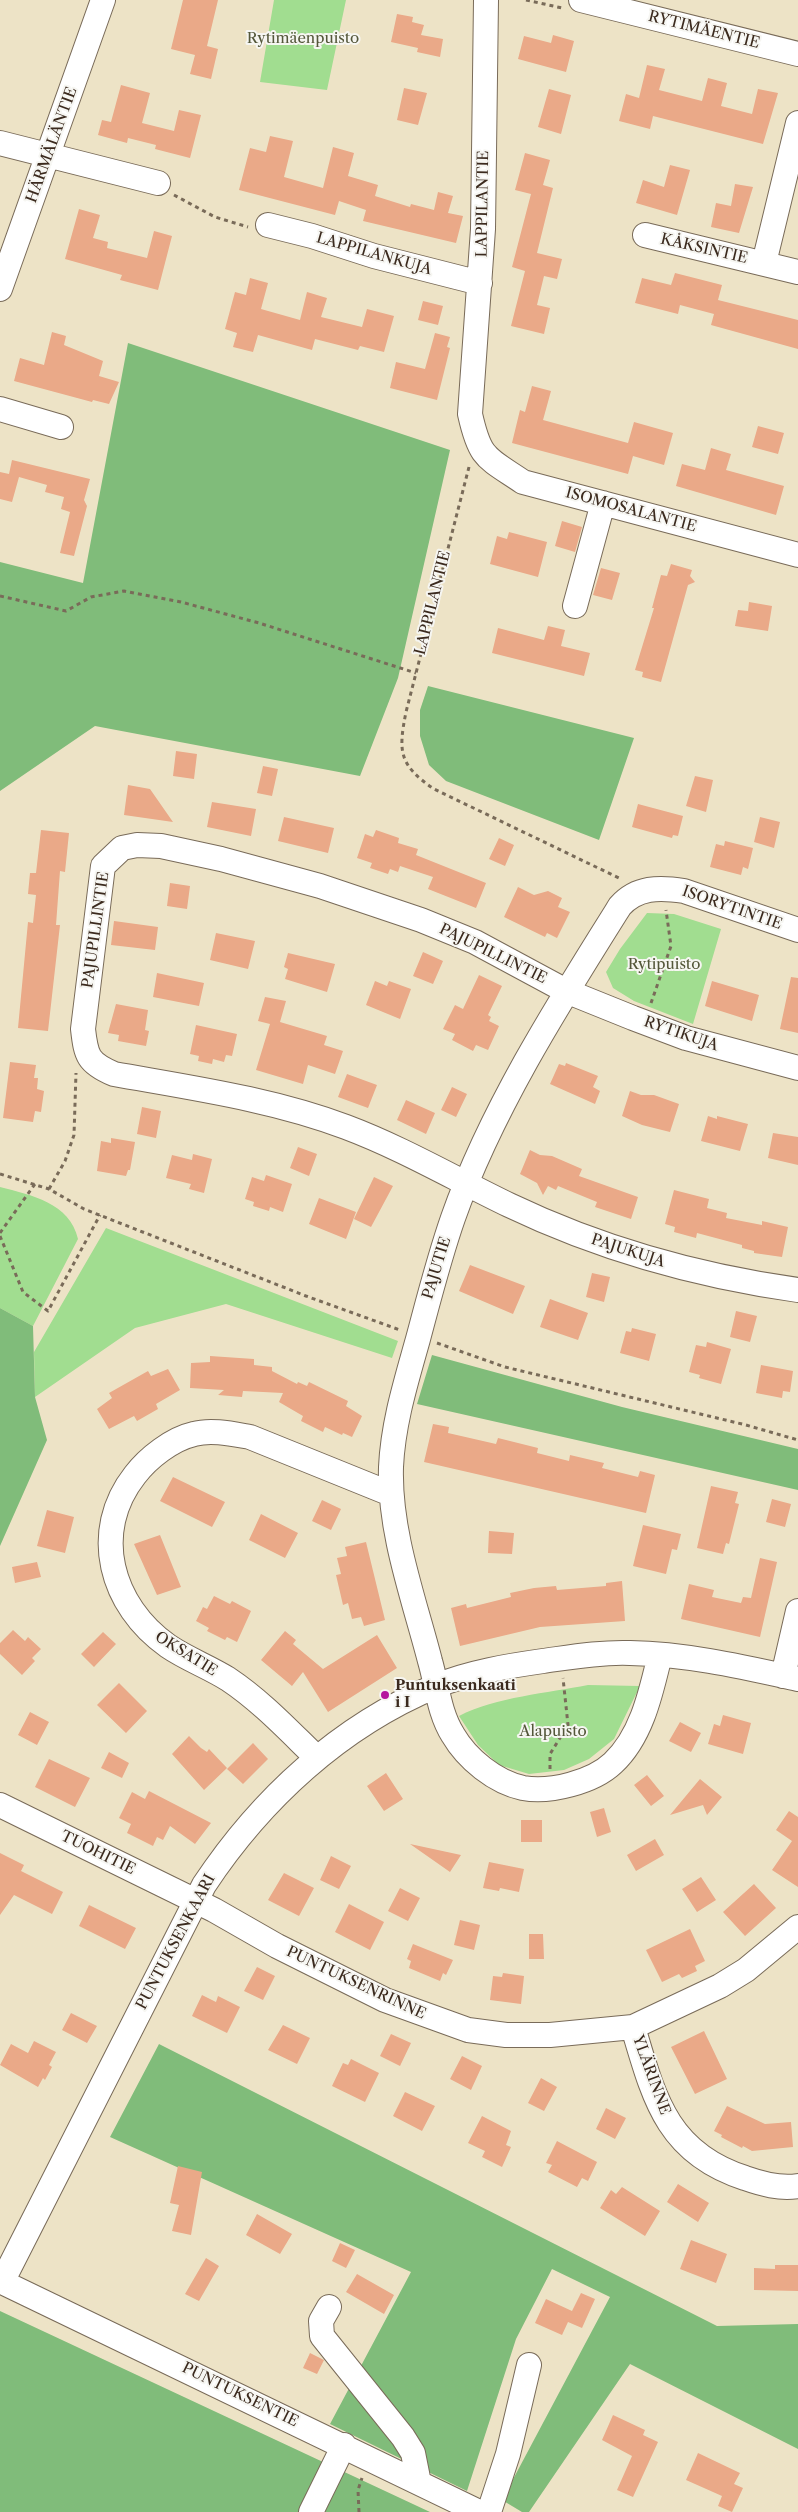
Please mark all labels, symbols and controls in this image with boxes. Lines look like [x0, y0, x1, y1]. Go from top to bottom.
street label: RYTIMÄENTIE [646, 7, 762, 53]
park label: Rytimäenpuisto [247, 30, 359, 48]
street label: HÄRMÄLÄNTIE [23, 85, 81, 205]
street label: LAPPILANTIE [473, 150, 493, 258]
street label: LAPPILANKUJA [314, 229, 434, 279]
street label: KÅKSINTIE [659, 230, 749, 268]
street label: ISOMOSALANTIE [564, 484, 698, 536]
street label: LAPPILANTIE [411, 549, 455, 657]
street label: PAJUPILLINTIE [79, 871, 113, 989]
street label: ISORYTINTIE [680, 882, 784, 934]
street label: PAJUPILLINTIE [436, 920, 550, 988]
park label: Rytipuisto [628, 956, 700, 974]
street label: RYTIKUJA [641, 1013, 721, 1055]
street label: PAJUKUJA [589, 1231, 667, 1271]
street label: PAJUTIE [419, 1235, 455, 1301]
street label: OKSATIE [152, 1628, 220, 1680]
place label: Puntuksenkaati i I [395, 1677, 516, 1712]
marker: Puntuksenkaati i I [379, 1689, 391, 1701]
park label: Alapuisto [519, 1723, 587, 1741]
street label: TUOHITIE [58, 1827, 138, 1879]
street label: PUNTUKSENKAARI [133, 1871, 219, 2013]
street label: PUNTUKSENRINNE [283, 1943, 429, 2023]
street label: YLÄRINNE [628, 2033, 674, 2117]
street label: PUNTUKSENTIE [179, 2359, 301, 2431]

